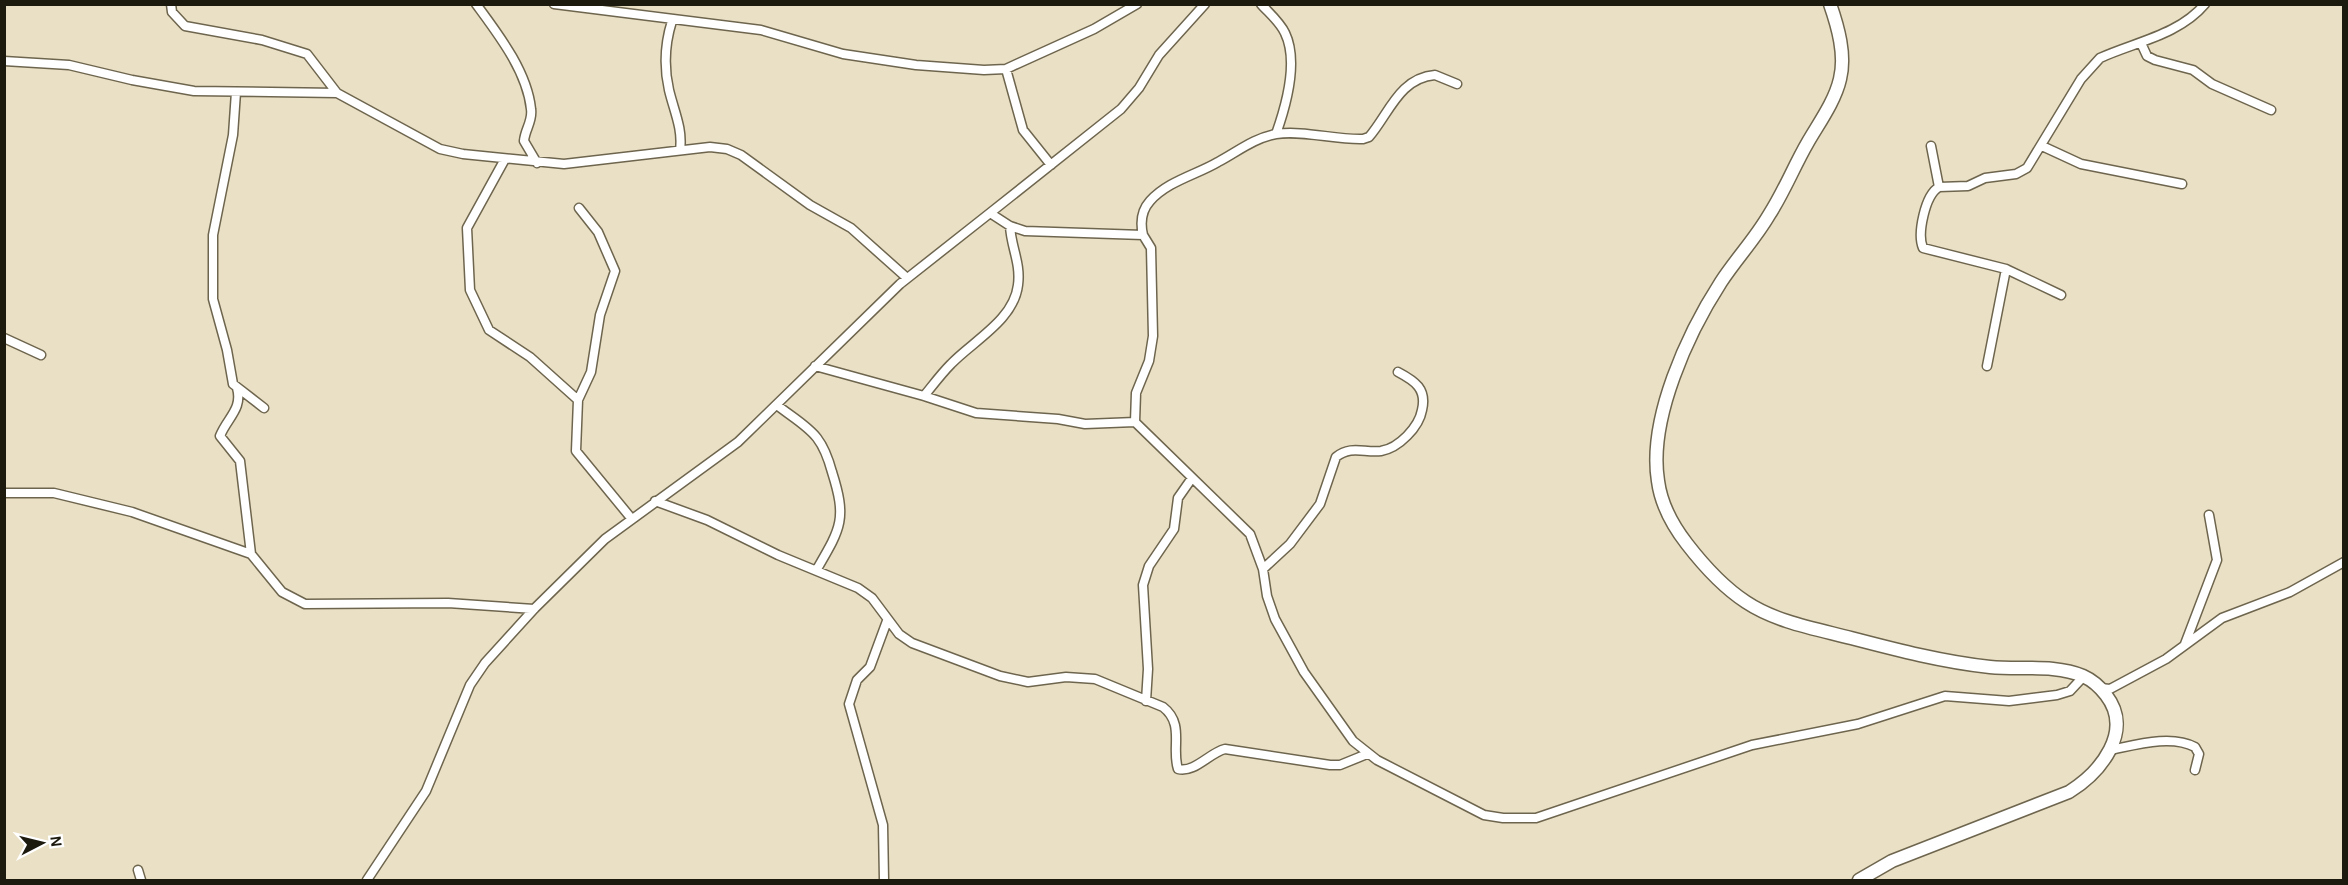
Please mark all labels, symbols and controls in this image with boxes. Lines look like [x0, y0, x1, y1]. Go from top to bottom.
north arrow [12, 813, 72, 873]
text: N [47, 835, 65, 848]

